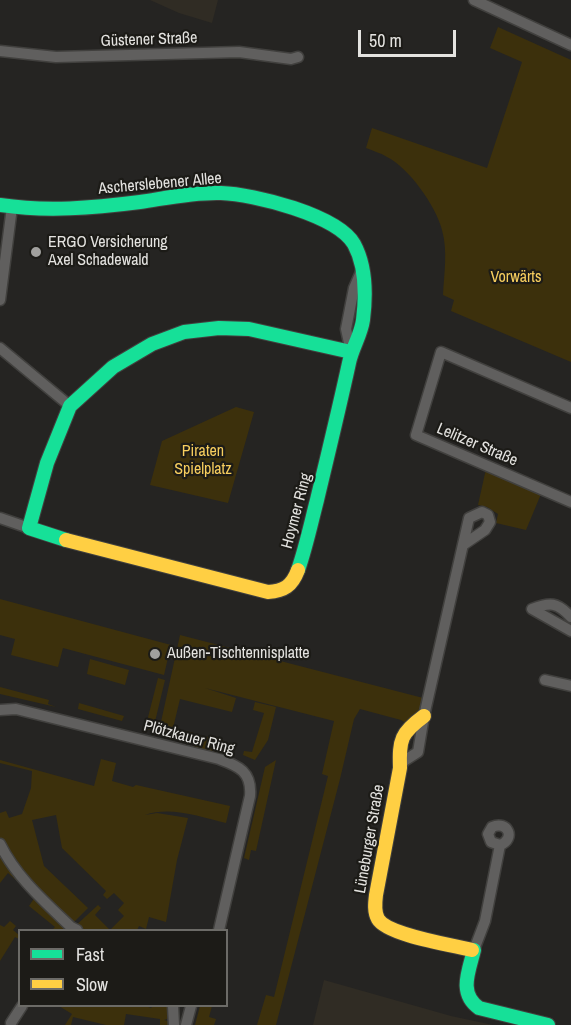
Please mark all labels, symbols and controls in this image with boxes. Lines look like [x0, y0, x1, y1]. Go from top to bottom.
scale bar [361, 18, 458, 56]
text: 50 m [369, 28, 402, 53]
street label: Güstener Straße [100, 29, 198, 51]
street label: Ascherslebener Allee [97, 169, 223, 199]
place label: ERGO Versicherung Axel Schadewald [48, 233, 168, 271]
marker: ERGO Versicherung Axel Schadewald [29, 245, 43, 259]
park label: Vorwärts [490, 268, 542, 288]
street label: Lelitzer Straße [434, 419, 520, 471]
park label: Piraten Spielplatz [174, 442, 232, 480]
street label: Hoymer Ring [278, 471, 316, 551]
place label: Außen-Tischtennisplatte [167, 644, 310, 664]
marker: Außen-Tischtennisplatte [148, 647, 162, 661]
street label: Plötzkauer Ring [141, 717, 237, 759]
street label: Lüneburger Straße [351, 783, 389, 895]
legend [18, 929, 228, 1007]
text: Fast [76, 942, 104, 967]
text: Slow [76, 972, 108, 997]

